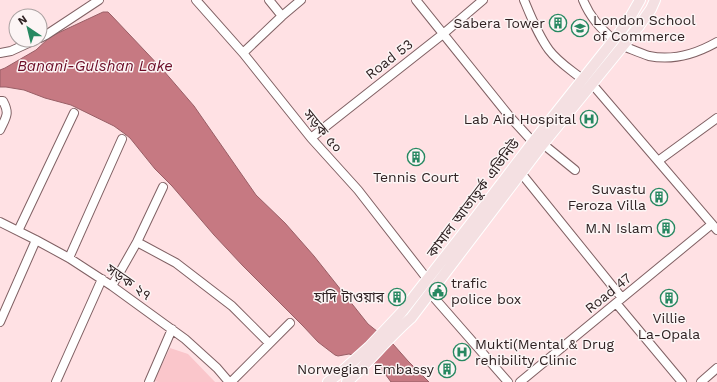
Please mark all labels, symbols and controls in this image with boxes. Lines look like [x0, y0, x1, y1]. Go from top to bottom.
north arrow [8, 8, 48, 48]
place label: London School of Commerce [593, 12, 696, 44]
text: N [15, 13, 30, 28]
building icon: Sabera Tower [548, 13, 568, 33]
place label: Sabera Tower [454, 15, 545, 31]
school or university icon: London School of Commerce [570, 18, 590, 38]
street label: Road 53 [362, 36, 416, 82]
water label: Banani-Gulshan Lake [17, 57, 173, 75]
street label: সড়ক ৫০ [300, 105, 346, 156]
hospital icon: Lab Aid Hospital [579, 109, 599, 129]
place label: Lab Aid Hospital [464, 111, 577, 127]
street label: কামাল আতাতুর্ক এভিনিউ [422, 134, 524, 262]
building icon: Tennis Court [406, 147, 426, 167]
place label: Tennis Court [373, 169, 459, 185]
place label: Suvastu Feroza Villa [568, 181, 646, 213]
building icon: Suvastu Feroza Villa [649, 187, 669, 207]
building icon: M.N Islam [656, 218, 676, 238]
place label: M.N Islam [585, 220, 653, 236]
street label: সড়ক ২৭ [103, 260, 155, 303]
street label: Road 47 [582, 269, 634, 316]
place label: trafic police box [451, 275, 521, 307]
public building icon: trafic police box [428, 281, 448, 301]
building icon: হাদি টাওয়ার [387, 287, 407, 307]
building icon: Villie La-Opala [659, 288, 679, 308]
place label: হাদি টাওয়ার [313, 289, 385, 305]
place label: Villie La-Opala [638, 310, 700, 342]
place label: Mukti(Mental & Drug rehibility Clinic [475, 336, 614, 368]
hospital icon: Mukti(Mental & Drug rehibility Clinic [452, 342, 472, 362]
building icon: Norwegian Embassy [437, 359, 457, 379]
place label: Norwegian Embassy [297, 361, 435, 377]

